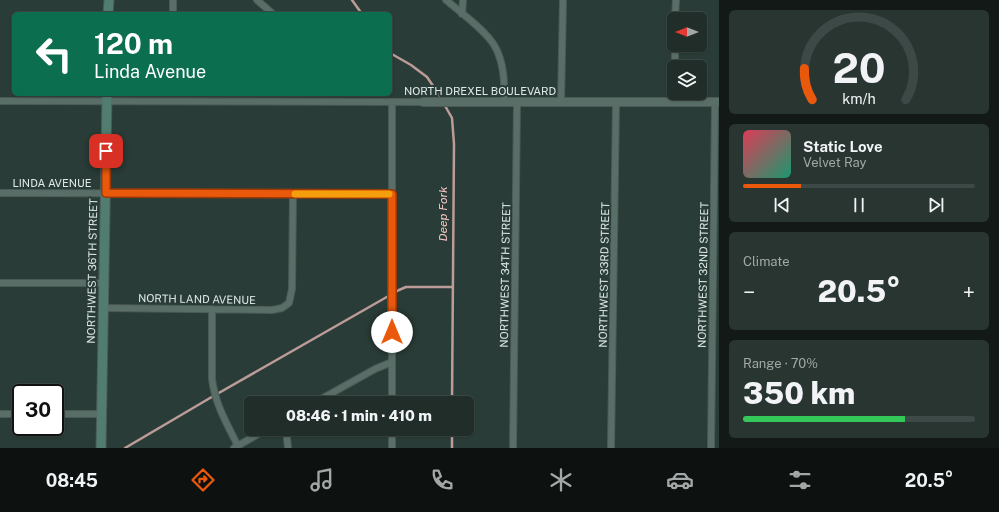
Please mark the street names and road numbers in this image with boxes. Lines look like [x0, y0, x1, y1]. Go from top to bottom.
street label: NORTH DREXEL BOULEVARD [404, 85, 556, 97]
street label: LINDA AVENUE [12, 177, 92, 189]
street label: NORTHWEST 36TH STREET [85, 198, 99, 344]
street label: NORTHWEST 32ND STREET [696, 201, 710, 348]
street label: NORTHWEST 34TH STREET [498, 202, 512, 348]
street label: NORTHWEST 33RD STREET [597, 202, 611, 348]
street label: NORTH LAND AVENUE [138, 292, 256, 306]

